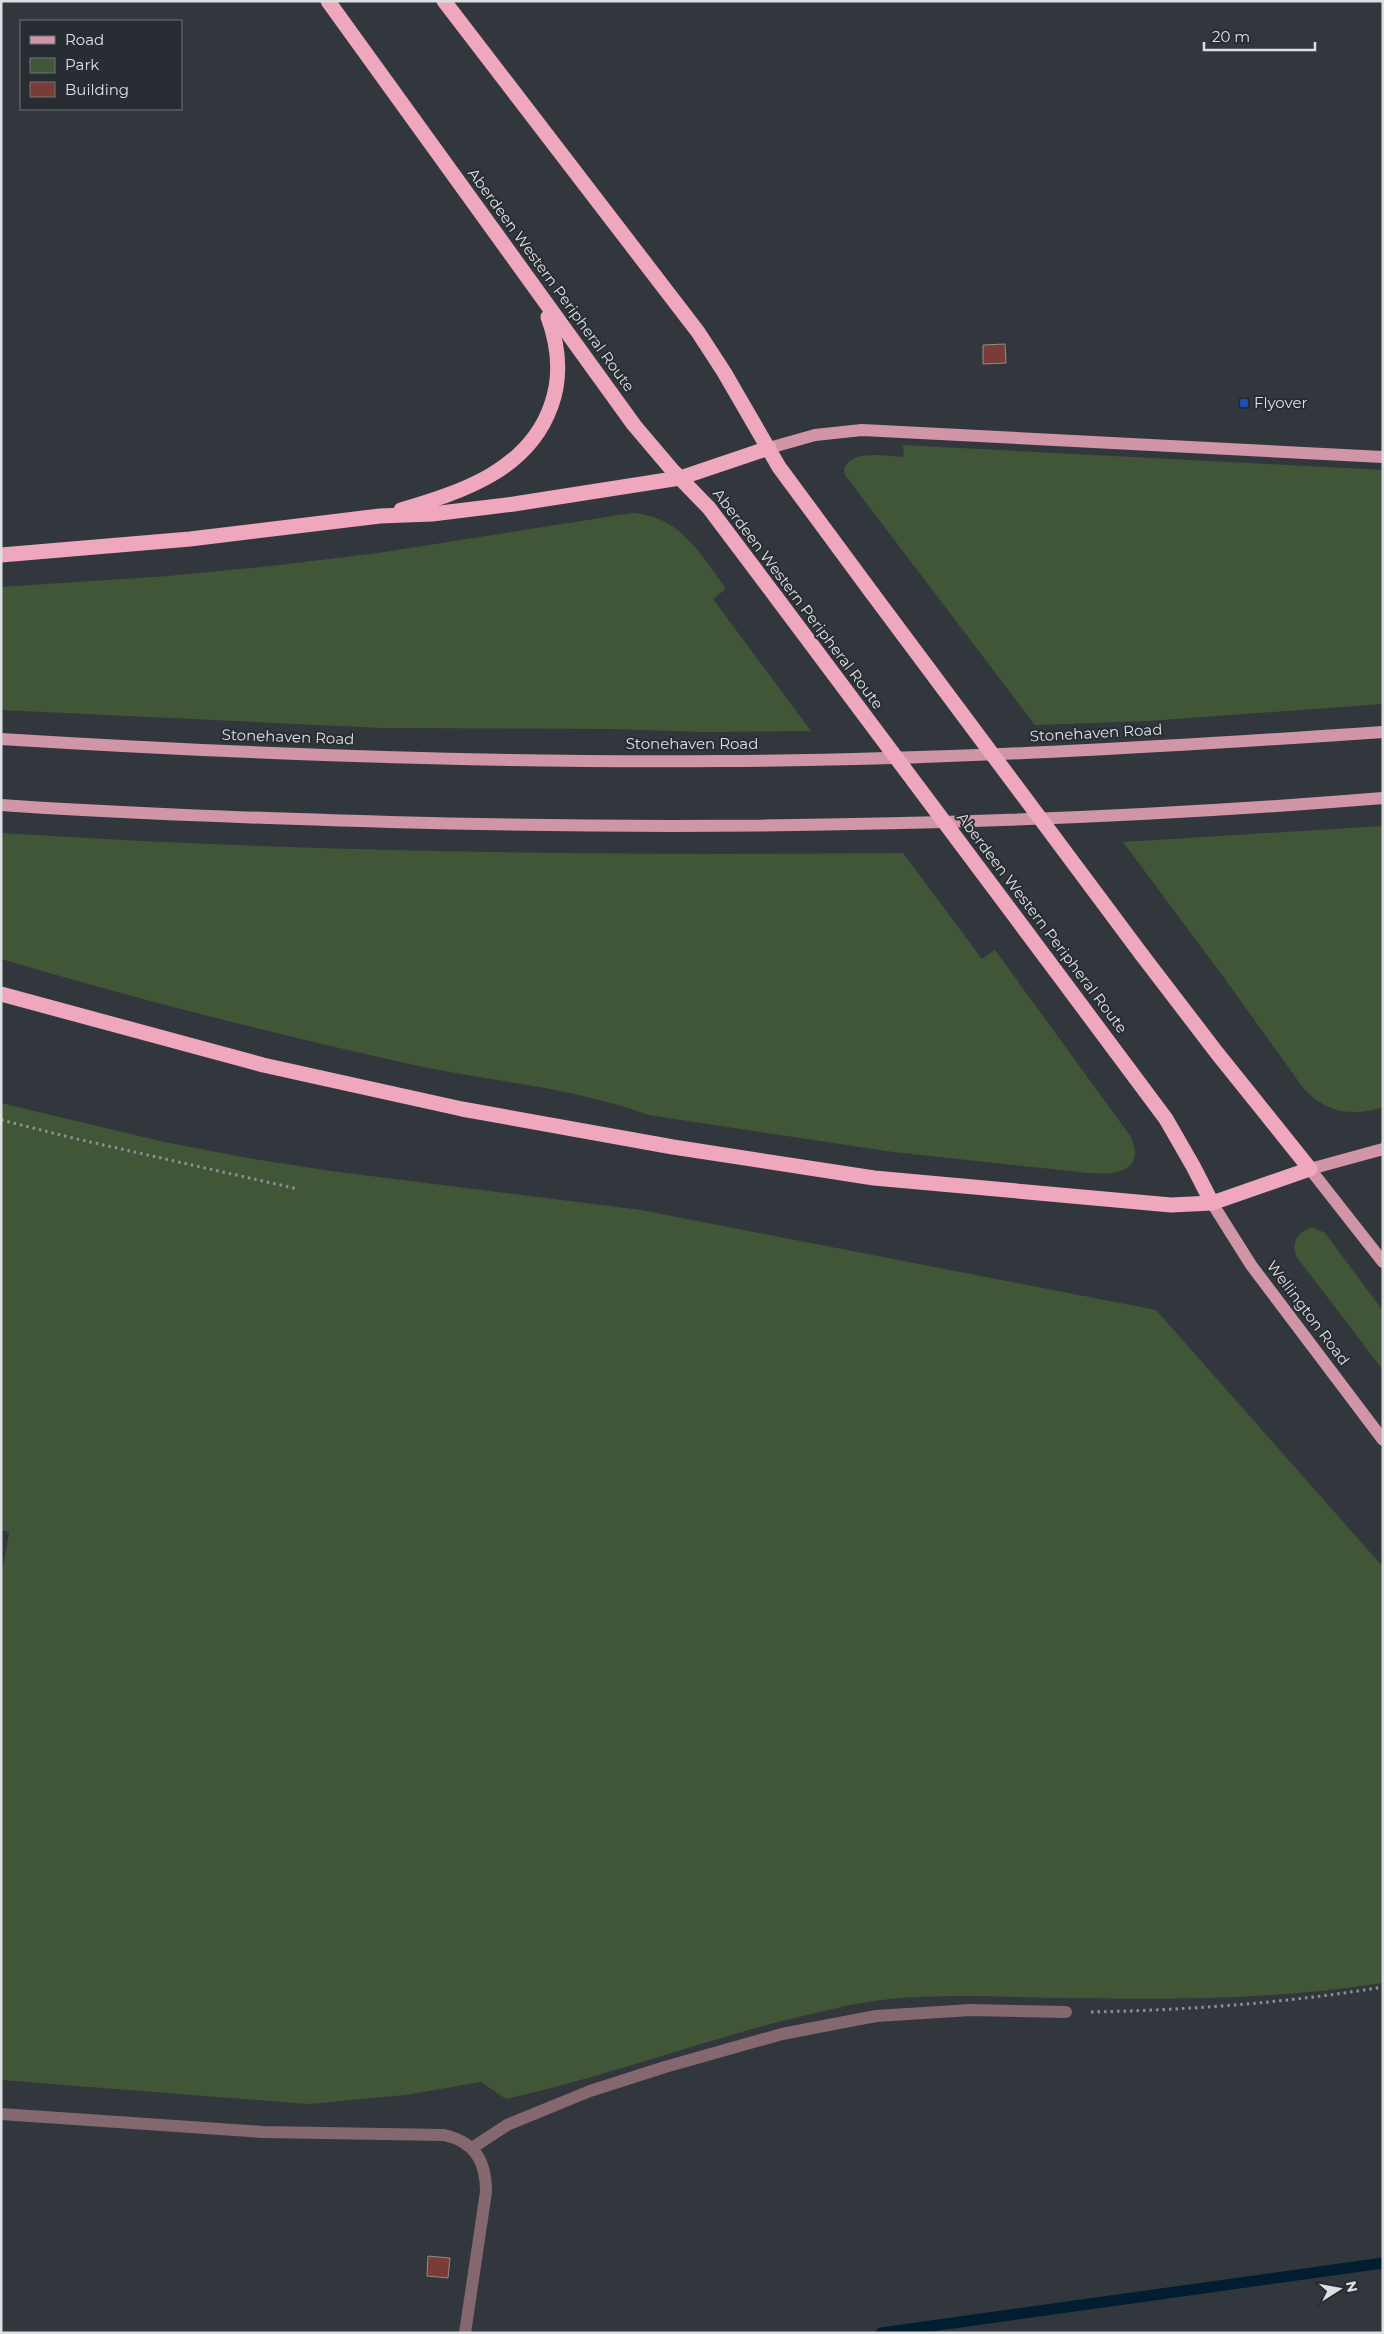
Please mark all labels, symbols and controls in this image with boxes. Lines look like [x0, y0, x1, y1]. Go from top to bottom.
legend [20, 20, 182, 110]
scale bar [1204, 20, 1315, 52]
text: 20 m [1212, 27, 1250, 46]
text: Road [65, 30, 104, 49]
text: Park [65, 55, 99, 74]
text: Building [65, 80, 129, 99]
street label: Aberdeen Western Peripheral Route [464, 164, 639, 395]
place label: Flyover [1254, 393, 1308, 412]
marker: Flyover [1238, 397, 1250, 409]
street label: Aberdeen Western Peripheral Route [709, 485, 888, 713]
street label: Stonehaven Road [1029, 720, 1163, 745]
street label: Stonehaven Road [221, 725, 355, 748]
street label: Stonehaven Road [626, 734, 758, 753]
street label: Aberdeen Western Peripheral Route [953, 809, 1132, 1037]
street label: Wellington Road [1263, 1257, 1354, 1369]
north arrow [1314, 2264, 1364, 2314]
text: N [1342, 2279, 1362, 2294]

